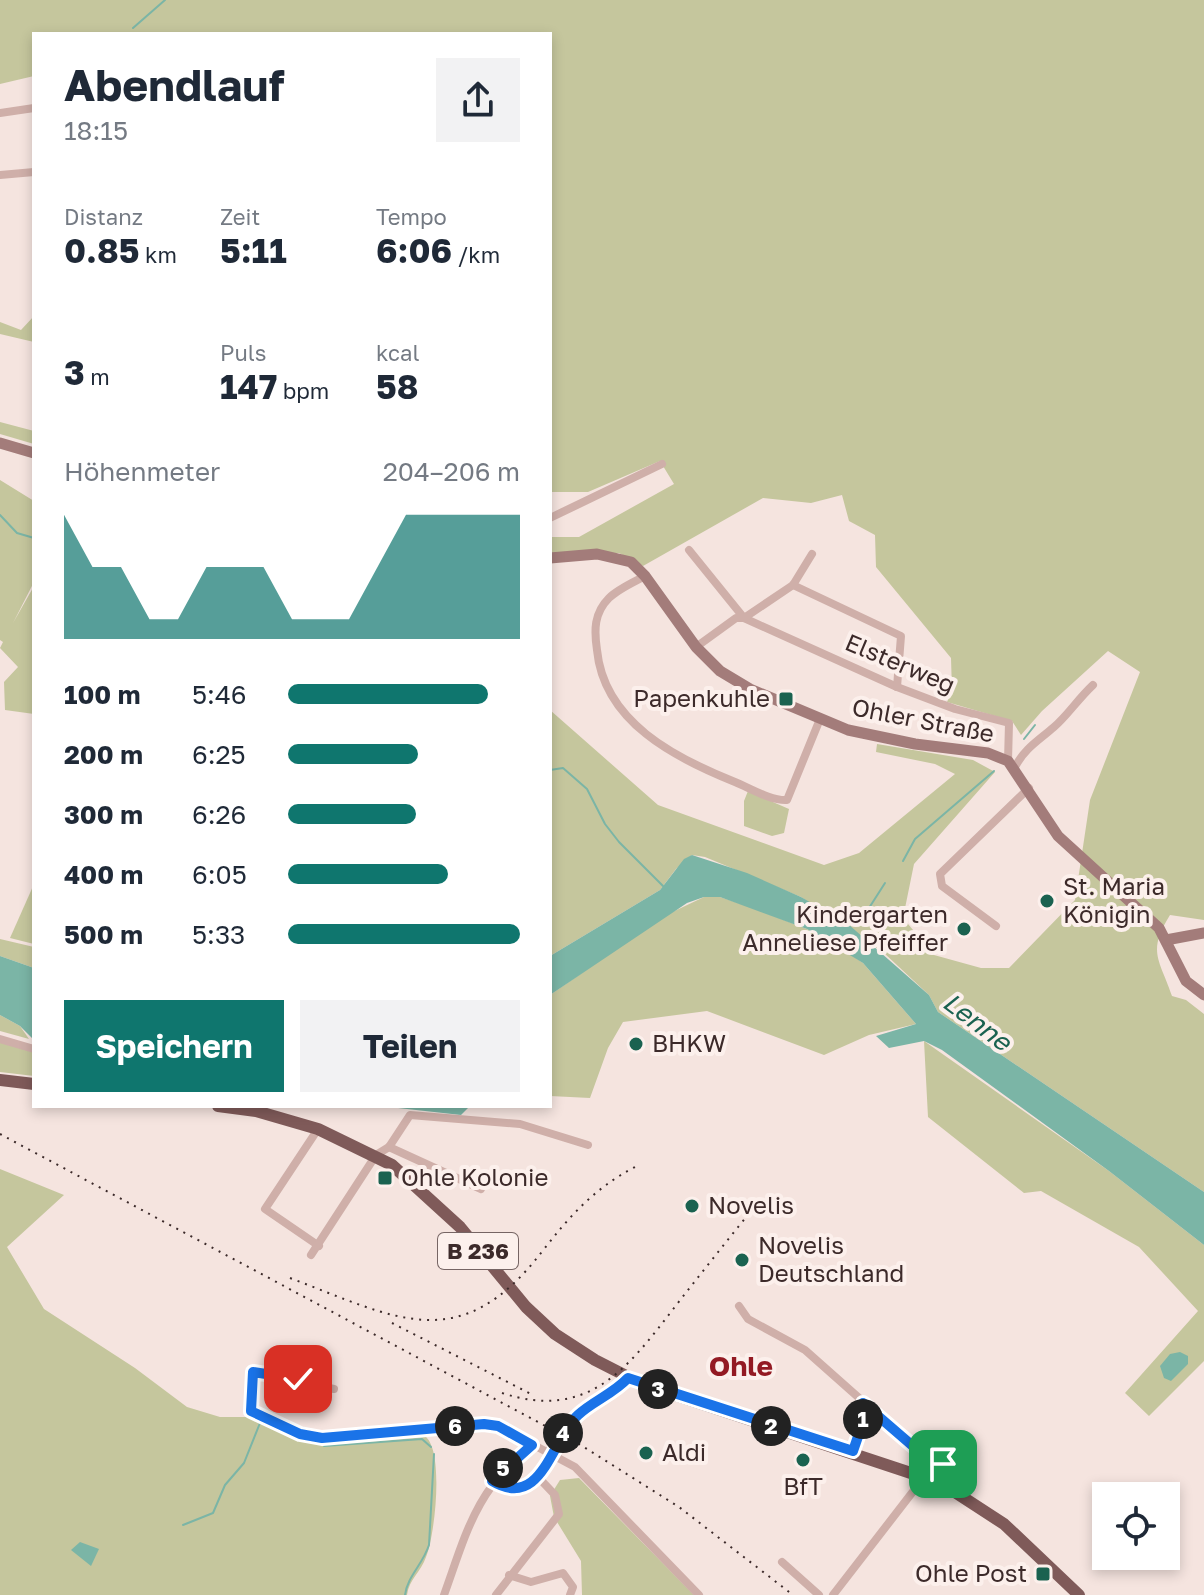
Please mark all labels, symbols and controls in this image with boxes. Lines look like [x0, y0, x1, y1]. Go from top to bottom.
text: Abendlauf [64, 58, 284, 111]
button: share [436, 58, 520, 142]
text: 18:15 [64, 115, 128, 146]
text: Distanz [64, 203, 143, 230]
text: Zeit [220, 203, 260, 230]
text: Tempo [376, 203, 447, 230]
text: 0.85 [64, 230, 139, 270]
text: 5:11 [220, 230, 287, 270]
text: 6:06 [376, 230, 452, 270]
text: km [139, 241, 177, 268]
text: /km [452, 241, 500, 268]
text: Puls [220, 339, 266, 366]
text: kcal [376, 339, 419, 366]
text: 3 [64, 352, 85, 392]
text: m [85, 363, 110, 390]
text: 147 [220, 366, 277, 406]
text: 58 [376, 366, 419, 406]
text: bpm [277, 377, 329, 404]
text: Höhenmeter [64, 456, 220, 487]
text: 204–206 m [383, 456, 520, 487]
street label: Elsterweg [841, 627, 960, 699]
text: 100 m [64, 679, 140, 710]
text: 5:46 [192, 679, 246, 710]
place label: Papenkuhle [633, 683, 770, 712]
marker: Papenkuhle [777, 690, 795, 708]
street label: Ohler Straße [850, 692, 997, 748]
text: 200 m [64, 739, 143, 770]
text: 6:25 [192, 739, 246, 770]
text: 300 m [64, 799, 143, 830]
text: 6:26 [192, 799, 246, 830]
text: 400 m [64, 859, 143, 890]
text: 6:05 [192, 859, 247, 890]
place label: St. Maria Königin [1063, 871, 1165, 928]
marker: St. Maria Königin [1038, 892, 1056, 910]
place label: Kindergarten Anneliese Pfeiffer [742, 899, 948, 956]
text: 500 m [64, 919, 143, 950]
text: 5:33 [192, 919, 245, 950]
marker: Kindergarten Anneliese Pfeiffer [955, 920, 973, 938]
water label: Lenne [937, 986, 1019, 1058]
button: Speichern [64, 1000, 284, 1092]
button: Teilen [300, 1000, 520, 1092]
place label: BHKW [652, 1028, 726, 1057]
marker: BHKW [627, 1035, 645, 1053]
place label: Ohle Kolonie [401, 1162, 548, 1191]
marker: Ohle Kolonie [376, 1169, 394, 1187]
place label: Novelis [708, 1190, 794, 1219]
marker: Novelis [683, 1197, 701, 1215]
place label: Novelis Deutschland [758, 1230, 904, 1287]
road number: B 236 [438, 1233, 518, 1269]
marker: Novelis Deutschland [733, 1251, 751, 1269]
pin [264, 1345, 332, 1413]
district label: Ohle [709, 1349, 773, 1382]
icon: check [276, 1357, 320, 1401]
pin: 3 [638, 1369, 678, 1409]
text: 3 [651, 1375, 665, 1402]
pin: 1 [843, 1399, 883, 1439]
text: 1 [857, 1405, 869, 1432]
pin: 6 [435, 1406, 475, 1446]
pin: 2 [751, 1406, 791, 1446]
text: 6 [448, 1412, 462, 1439]
text: 2 [764, 1412, 778, 1439]
pin: 4 [543, 1413, 583, 1453]
text: 4 [556, 1419, 570, 1446]
pin [909, 1430, 977, 1498]
place label: Aldi [662, 1437, 706, 1466]
icon: arrive [921, 1442, 965, 1486]
marker: Aldi [637, 1444, 655, 1462]
pin: 5 [483, 1448, 523, 1488]
marker: BfT [794, 1451, 812, 1469]
text: 5 [496, 1454, 510, 1481]
place label: BfT [783, 1471, 823, 1500]
map controls [1092, 1482, 1180, 1570]
button: locate [1092, 1482, 1180, 1570]
place label: Ohle Post [915, 1558, 1027, 1587]
marker: Ohle Post [1034, 1565, 1052, 1583]

